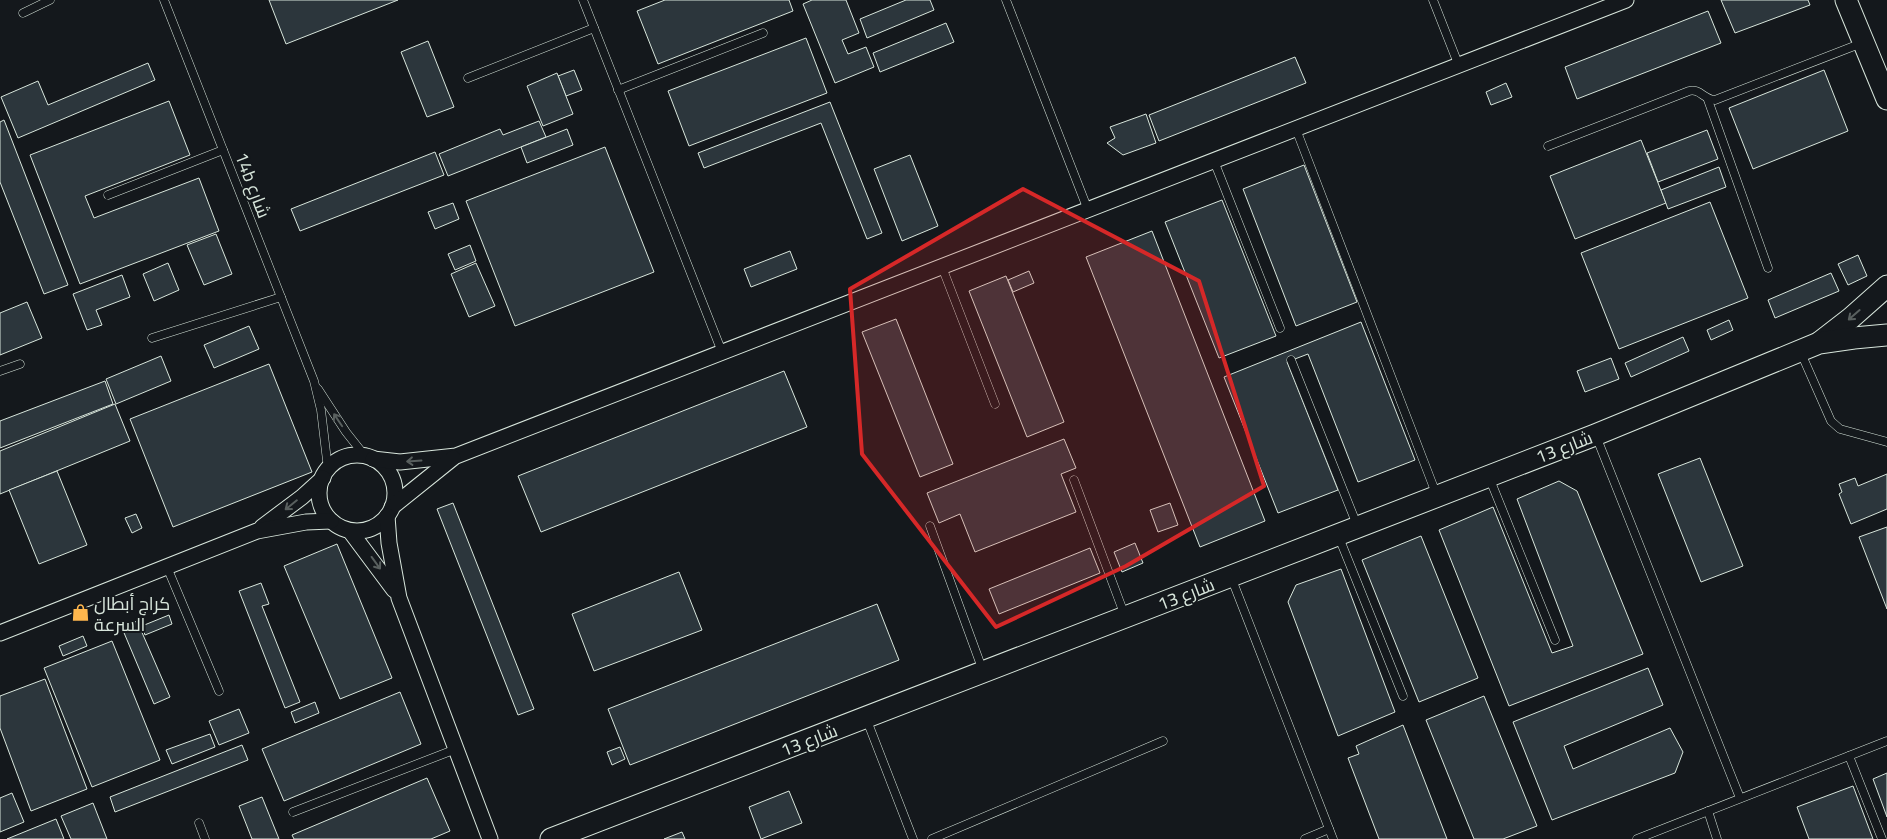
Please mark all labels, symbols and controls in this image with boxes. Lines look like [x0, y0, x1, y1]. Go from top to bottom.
street label: 14b شارع [225, 147, 281, 223]
one-way arrow [1848, 309, 1861, 320]
one-way arrow [333, 413, 343, 427]
street label: شارع 13 [1531, 421, 1597, 473]
one-way arrow [406, 456, 422, 466]
one-way arrow [284, 500, 297, 511]
one-way arrow [370, 556, 381, 569]
street label: شارع 13 [1153, 568, 1219, 620]
place label: كراج أبطال السرعة [94, 587, 170, 641]
shop icon: كراج أبطال السرعة [70, 603, 90, 623]
street label: شارع 13 [776, 714, 842, 766]

